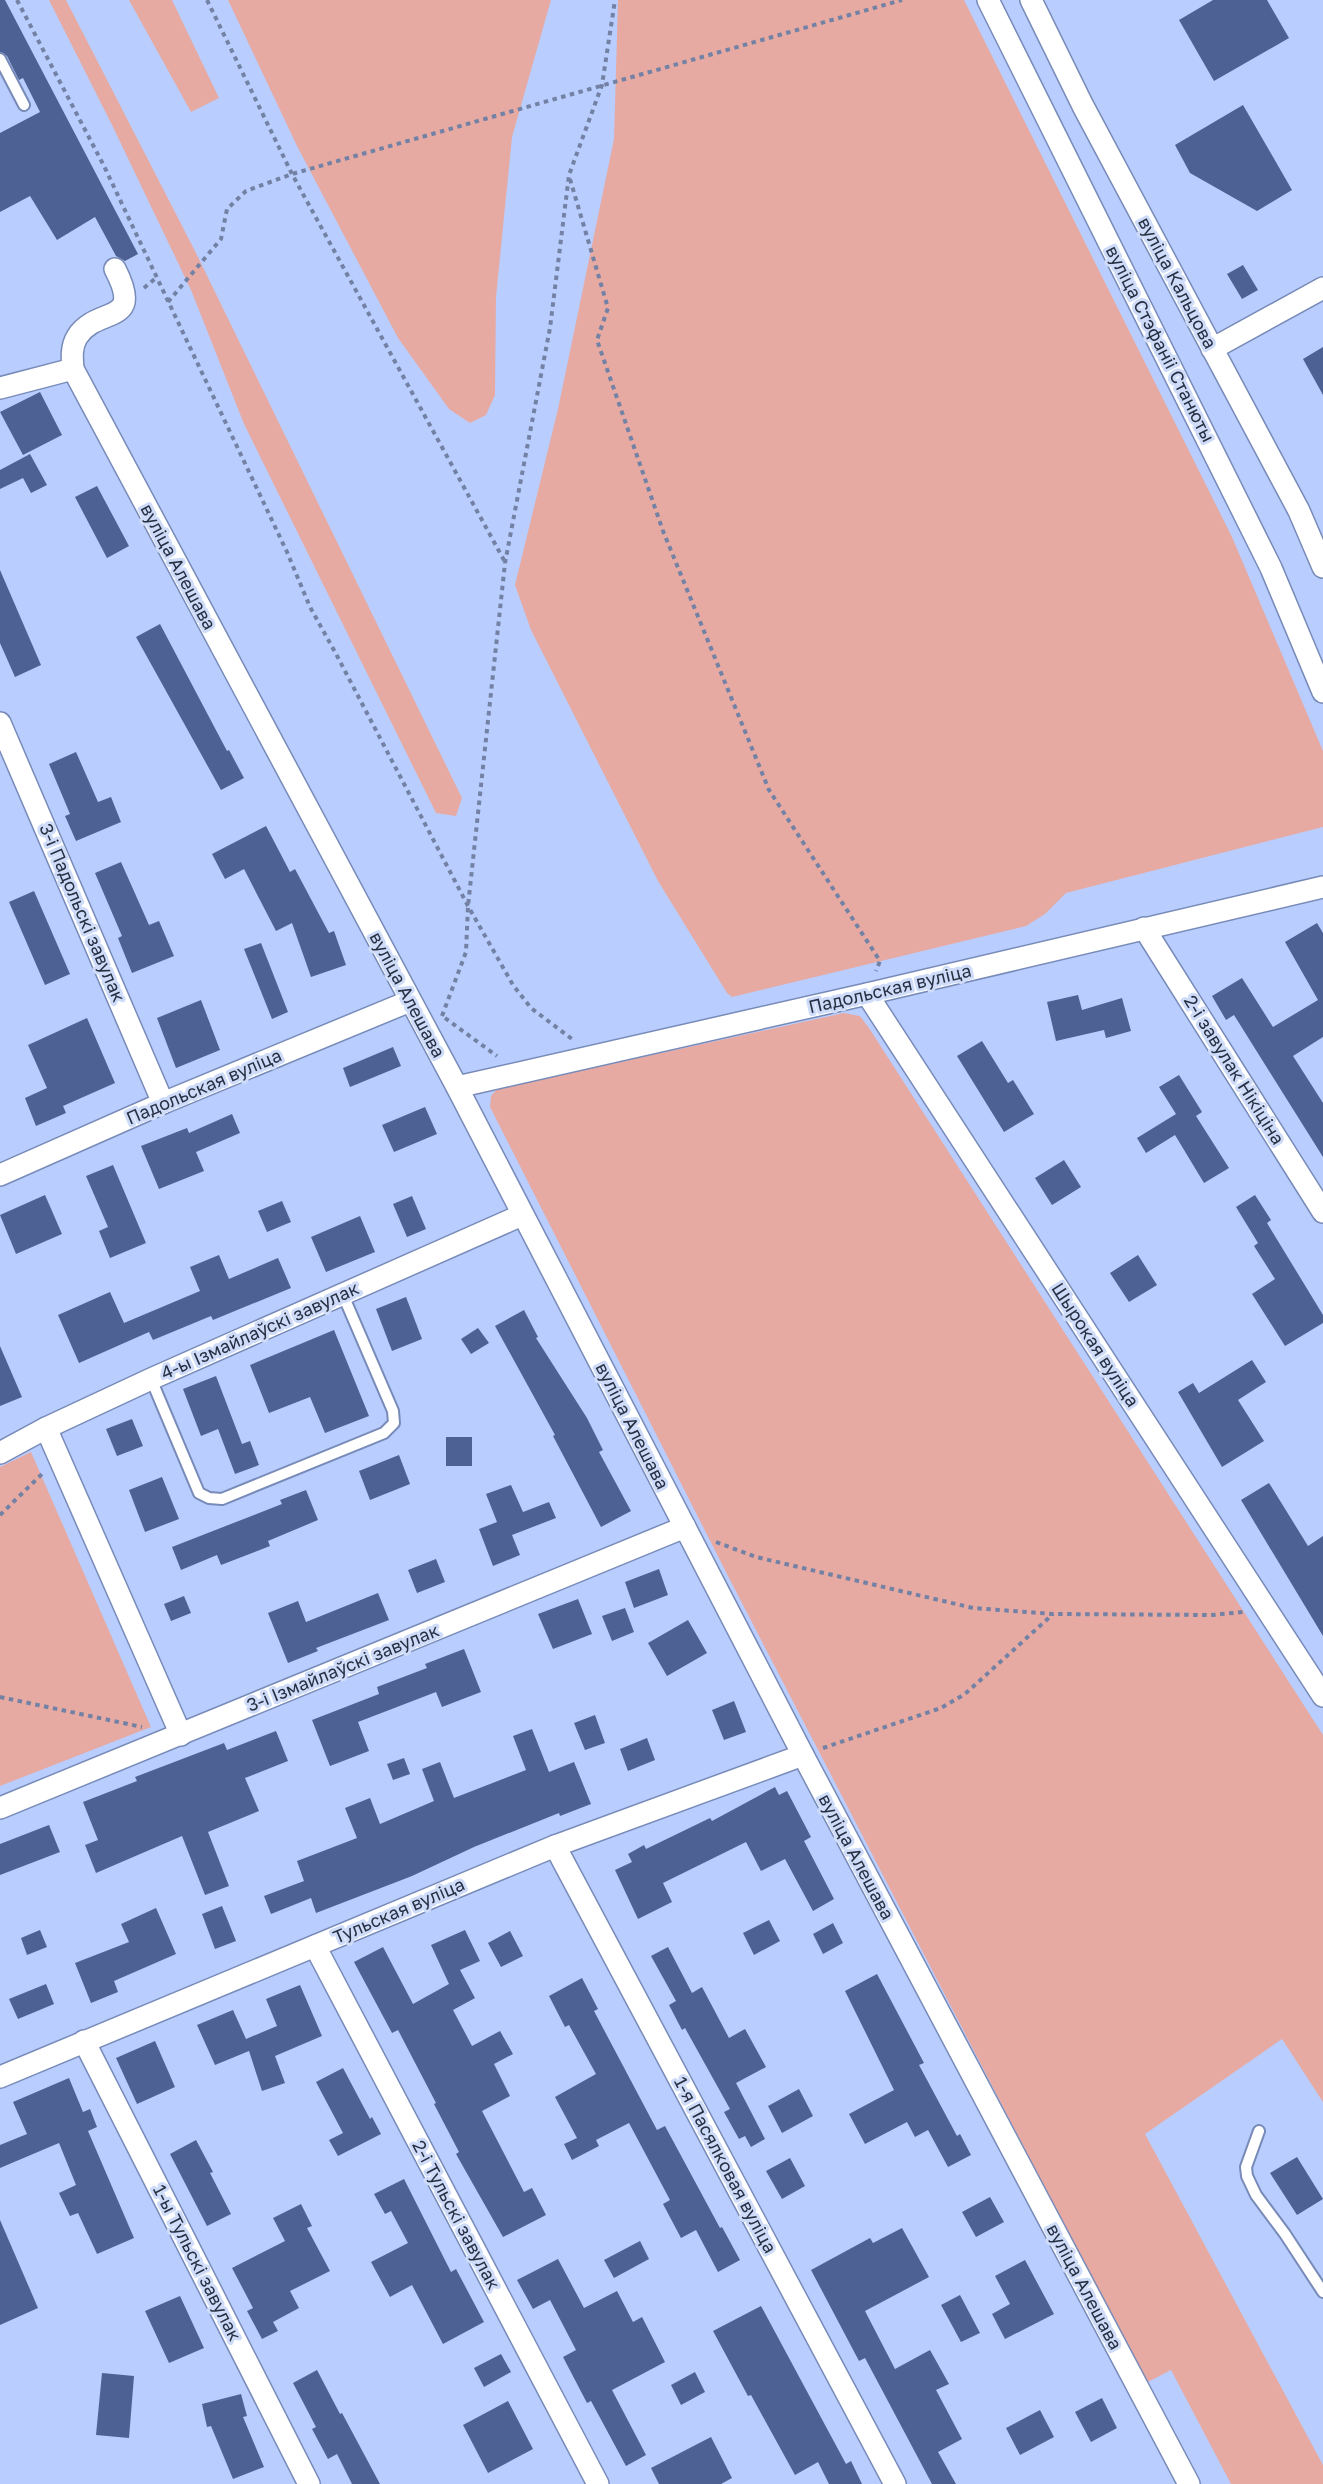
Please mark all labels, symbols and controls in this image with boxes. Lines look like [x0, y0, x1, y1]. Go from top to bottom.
street label: вуліца Кальцова [1134, 213, 1222, 352]
street label: вуліца Стэфаніі Станюты [1102, 242, 1220, 446]
street label: вуліца Алешава [136, 500, 221, 633]
street label: 3-і Падольскі завулак [35, 820, 131, 1005]
street label: вуліца Алешава [365, 928, 450, 1061]
street label: Падольская вуліца [806, 959, 973, 1017]
street label: 2-і завулак Нікіціна [1180, 991, 1290, 1148]
street label: Падольская вуліца [123, 1043, 285, 1129]
street label: 4-ы Ізмайлаўскі завулак [157, 1276, 362, 1384]
street label: Шырокая вуліца [1047, 1278, 1144, 1411]
street label: вуліца Алешава [591, 1358, 674, 1493]
street label: 3-і Ізмайлаўскі завулак [243, 1618, 442, 1716]
street label: вуліца Алешава [814, 1790, 899, 1923]
street label: Тульская вуліца [329, 1872, 468, 1948]
street label: 1-я Пасялковая вуліца [670, 2072, 782, 2257]
street label: 2-і Тульскі завулак [408, 2136, 506, 2293]
street label: 1-ы Тульскі завулак [149, 2181, 247, 2344]
street label: вуліца Алешава [1042, 2220, 1127, 2353]

